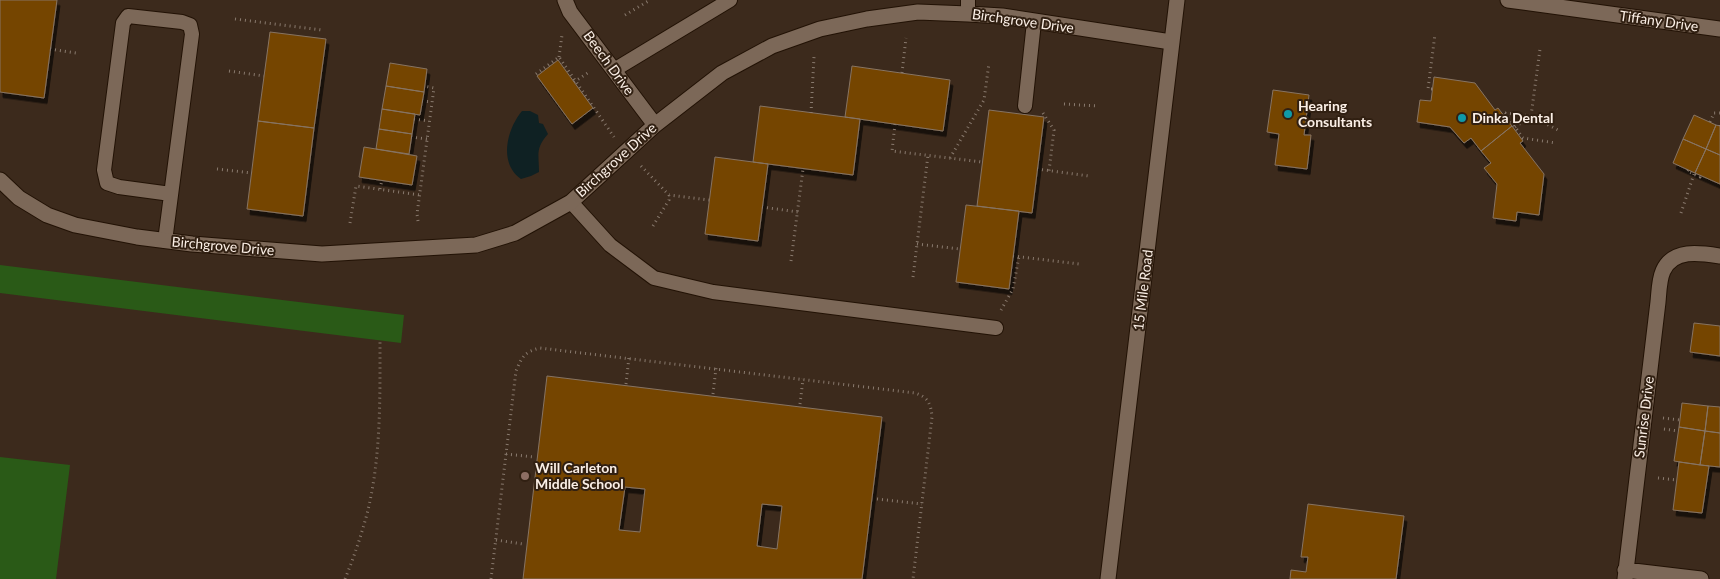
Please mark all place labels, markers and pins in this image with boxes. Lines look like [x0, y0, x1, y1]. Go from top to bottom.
place label: Hearing Consultants [1298, 97, 1372, 130]
marker: Hearing Consultants [1282, 108, 1294, 120]
place label: Dinka Dental [1472, 109, 1554, 126]
marker: Dinka Dental [1456, 112, 1468, 124]
place label: Will Carleton Middle School [535, 459, 624, 492]
marker: Will Carleton Middle School [519, 470, 531, 482]

